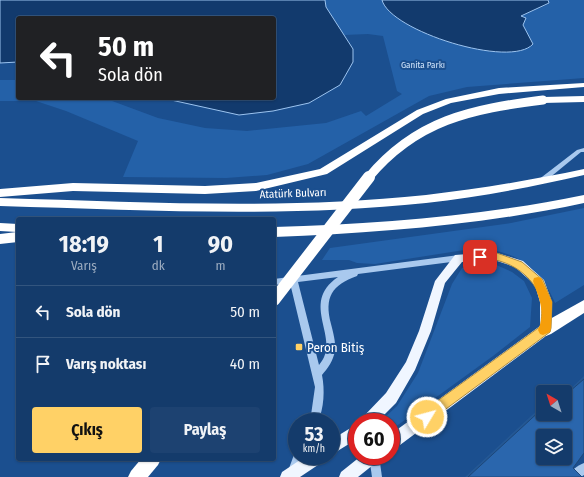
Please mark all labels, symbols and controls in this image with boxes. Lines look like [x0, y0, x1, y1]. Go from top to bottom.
text: 50 m [98, 30, 154, 63]
icon: left [32, 32, 84, 84]
park label: Ganita Parkı [401, 60, 445, 70]
text: Sola dön [98, 64, 163, 86]
street label: Atatürk Bulvarı [259, 186, 327, 201]
text: 18:19 [59, 230, 109, 258]
text: 1 [153, 230, 163, 258]
text: 90 [208, 230, 233, 258]
pin [463, 240, 497, 274]
icon: arrive [469, 246, 491, 268]
text: Varış [71, 258, 97, 273]
text: dk [152, 258, 165, 273]
text: m [215, 258, 225, 273]
icon: left [32, 301, 54, 323]
text: Sola dön [66, 303, 120, 321]
text: 50 m [230, 303, 260, 321]
place label: Peron Bitiş [307, 340, 365, 355]
marker: Peron Bitiş [294, 342, 304, 352]
icon: arrive [32, 353, 54, 375]
text: Varış noktası [66, 355, 146, 373]
text: 40 m [230, 355, 260, 373]
north arrow [536, 385, 572, 421]
map controls [536, 385, 572, 465]
position arrow [406, 396, 448, 438]
button: Çıkış [32, 407, 142, 453]
button: Paylaş [150, 407, 260, 453]
speed limit sign: 60 [348, 413, 400, 465]
text: 53 [304, 422, 324, 446]
button: layers [536, 429, 572, 465]
text: km/h [303, 443, 325, 455]

